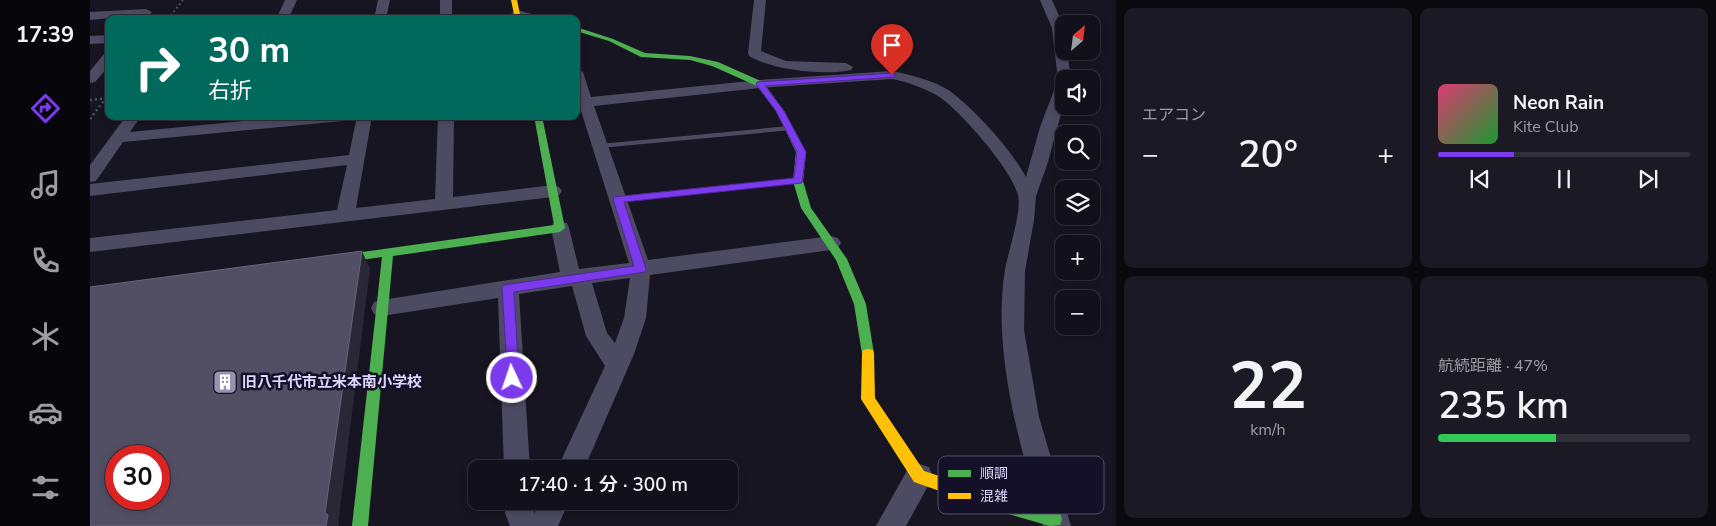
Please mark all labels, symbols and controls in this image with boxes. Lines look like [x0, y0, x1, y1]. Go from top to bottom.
north arrow [1055, 15, 1100, 60]
map controls [1055, 15, 1100, 335]
text: 17:39 [16, 20, 74, 50]
pin [871, 24, 913, 75]
text: 30 m [208, 27, 290, 74]
icon: arrive [878, 31, 906, 59]
icon: right [125, 35, 190, 100]
button: sound [1055, 70, 1100, 115]
text: 右折 [208, 76, 252, 106]
text: Neon Rain [1513, 90, 1604, 116]
icon: directions [28, 91, 63, 126]
text: エアコン [1142, 104, 1206, 126]
text: Kite Club [1513, 116, 1579, 138]
button: search [1055, 125, 1100, 170]
text: 20° [1238, 129, 1298, 180]
text: − [1142, 136, 1159, 174]
text: + [1377, 136, 1394, 174]
icon: previous [1466, 165, 1494, 193]
icon: pause [1550, 165, 1578, 193]
icon: next [1634, 165, 1662, 193]
icon: music [28, 167, 63, 202]
button: layers [1055, 180, 1100, 225]
button: + [1055, 235, 1100, 280]
icon: phone [28, 243, 63, 278]
button: − [1055, 290, 1100, 335]
icon: climate [28, 319, 63, 354]
text: 22 [1229, 342, 1307, 431]
position arrow [485, 351, 537, 403]
text: 航続距離 · 47% [1438, 355, 1548, 377]
building icon: 旧八千代市立米本南小学校 [212, 369, 238, 395]
place label: 旧八千代市立米本南小学校 [242, 372, 422, 392]
text: 235 km [1438, 380, 1569, 431]
icon: car [28, 395, 63, 430]
text: km/h [1250, 419, 1286, 441]
speed limit sign: 30 [105, 445, 170, 510]
legend [938, 456, 1104, 514]
text: 順調 [980, 464, 1008, 483]
icon: filters [28, 470, 63, 505]
text: 17:40 · 1 分 · 300 m [518, 472, 688, 498]
text: 混雑 [980, 487, 1008, 506]

